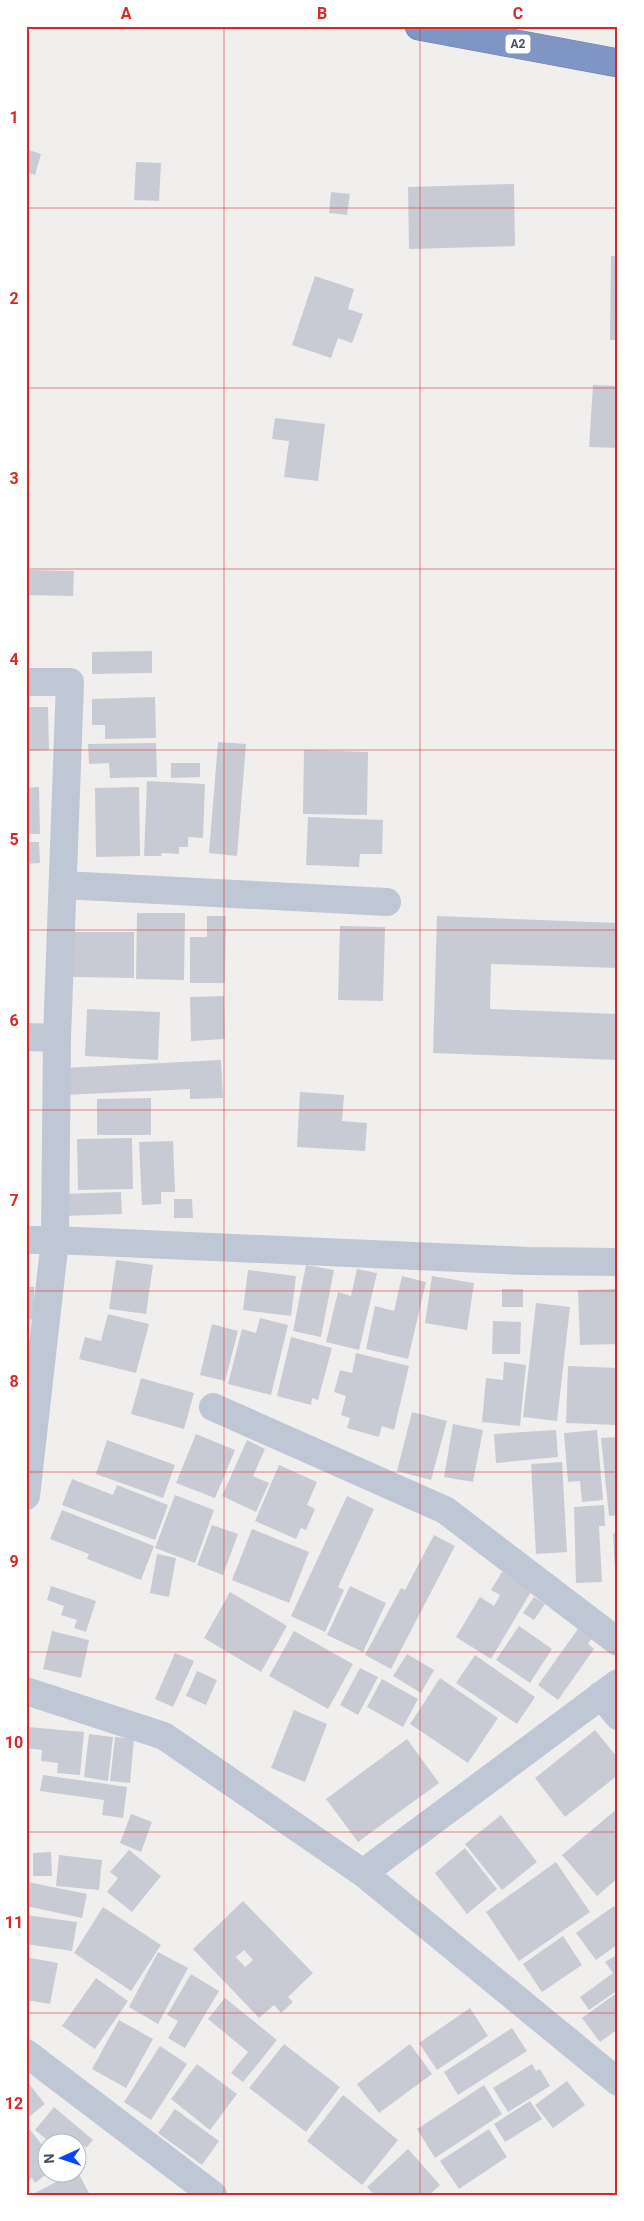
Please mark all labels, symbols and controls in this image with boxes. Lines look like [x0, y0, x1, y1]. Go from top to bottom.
text: A [121, 4, 132, 23]
text: B [317, 4, 327, 23]
text: C [513, 4, 523, 23]
road number: A2 [506, 34, 530, 54]
text: 1 [9, 108, 19, 127]
text: 2 [9, 289, 19, 308]
text: 3 [9, 469, 19, 488]
text: 4 [9, 650, 19, 669]
text: 5 [9, 830, 19, 849]
text: 6 [9, 1011, 19, 1030]
text: 7 [9, 1191, 19, 1210]
text: 8 [9, 1372, 19, 1391]
text: 9 [9, 1552, 19, 1571]
text: 10 [5, 1733, 23, 1752]
text: 11 [5, 1913, 23, 1932]
text: 12 [5, 2094, 23, 2113]
north arrow [38, 2134, 88, 2184]
text: N [41, 2153, 57, 2164]

